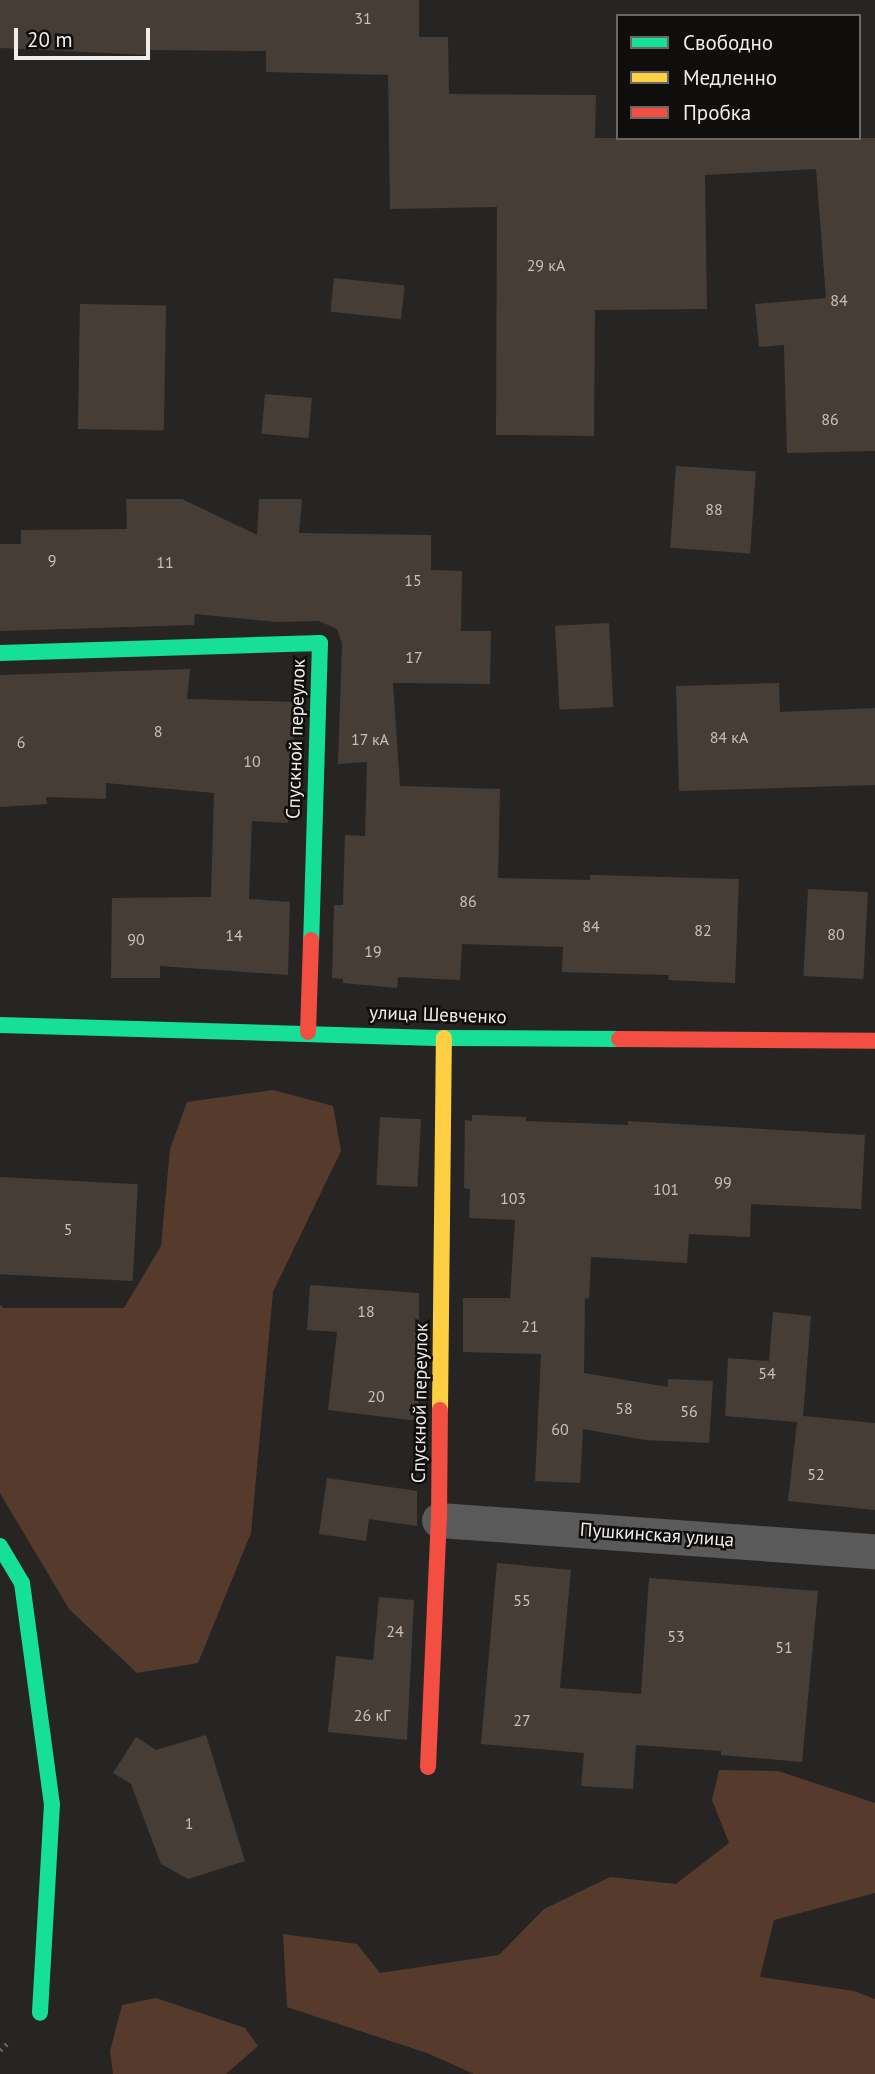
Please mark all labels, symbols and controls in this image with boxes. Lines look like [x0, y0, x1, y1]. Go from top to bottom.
house number: 31 [354, 8, 372, 28]
scale bar [18, 14, 154, 58]
legend [616, 14, 861, 140]
text: 20 m [27, 26, 73, 53]
text: Свободно [683, 29, 773, 56]
text: Медленно [683, 64, 777, 91]
text: Пробка [683, 99, 751, 126]
house number: 29 кА [527, 255, 565, 275]
house number: 84 [830, 290, 848, 310]
house number: 86 [821, 409, 839, 429]
house number: 88 [705, 499, 723, 519]
house number: 9 [48, 550, 56, 570]
house number: 11 [156, 552, 174, 572]
house number: 15 [404, 570, 422, 590]
house number: 17 [405, 647, 423, 667]
street label: Спускной переулок [282, 659, 310, 819]
house number: 8 [154, 721, 162, 741]
house number: 84 кА [710, 727, 748, 747]
house number: 17 кА [351, 729, 389, 749]
house number: 6 [17, 732, 25, 752]
house number: 10 [243, 751, 261, 771]
house number: 86 [459, 891, 477, 911]
house number: 84 [582, 916, 600, 936]
house number: 82 [694, 920, 712, 940]
house number: 80 [827, 924, 845, 944]
house number: 14 [225, 925, 243, 945]
house number: 90 [127, 929, 145, 949]
house number: 19 [364, 941, 382, 961]
street label: улица Шевченко [369, 1001, 507, 1029]
house number: 99 [714, 1172, 732, 1192]
house number: 101 [653, 1179, 679, 1199]
house number: 103 [500, 1188, 526, 1208]
house number: 5 [64, 1219, 72, 1239]
house number: 18 [357, 1301, 375, 1321]
house number: 21 [521, 1316, 539, 1336]
street label: Спускной переулок [407, 1323, 433, 1483]
house number: 54 [758, 1363, 776, 1383]
house number: 20 [367, 1386, 385, 1406]
house number: 58 [615, 1398, 633, 1418]
house number: 56 [680, 1401, 698, 1421]
house number: 60 [551, 1419, 569, 1439]
house number: 52 [807, 1464, 825, 1484]
street label: Пушкинская улица [579, 1518, 735, 1552]
house number: 55 [513, 1590, 531, 1610]
house number: 24 [386, 1621, 404, 1641]
house number: 53 [667, 1626, 685, 1646]
house number: 51 [775, 1637, 793, 1657]
house number: 26 кГ [354, 1705, 390, 1725]
house number: 27 [513, 1710, 531, 1730]
house number: 1 [185, 1813, 193, 1833]

